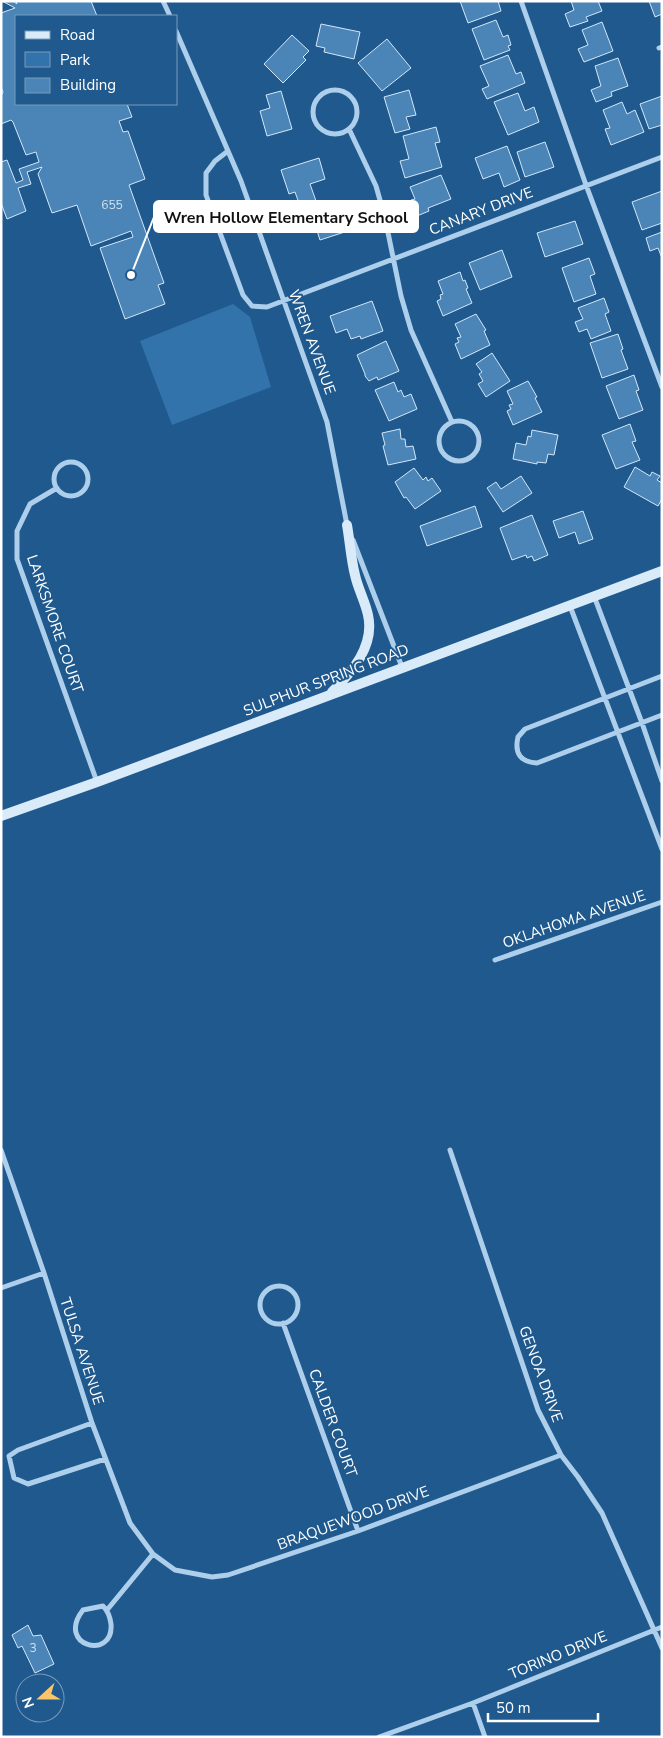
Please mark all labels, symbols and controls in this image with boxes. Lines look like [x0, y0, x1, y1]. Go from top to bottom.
legend [15, 15, 178, 105]
text: Road [60, 25, 95, 45]
text: Park [60, 50, 90, 70]
text: Building [60, 75, 116, 95]
street label: CANARY DRIVE [426, 182, 536, 240]
house number: 655 [101, 197, 123, 213]
callout: Wren Hollow Elementary School [154, 201, 418, 232]
text: Wren Hollow Elementary School [164, 207, 408, 229]
street label: WREN AVENUE [284, 287, 340, 397]
street label: LARKSMORE COURT [22, 552, 88, 696]
street label: SULPHUR SPRING ROAD [240, 639, 412, 721]
street label: OKLAHOMA AVENUE [500, 885, 648, 953]
street label: TULSA AVENUE [55, 1295, 109, 1407]
street label: GENOA DRIVE [514, 1323, 568, 1425]
street label: CALDER COURT [304, 1366, 362, 1480]
street label: BRAQUEWOOD DRIVE [274, 1481, 432, 1555]
street label: TORINO DRIVE [506, 1626, 610, 1684]
house number: 3 [29, 1640, 37, 1656]
north arrow [15, 1673, 65, 1723]
scale bar [488, 1690, 598, 1722]
text: N [18, 1694, 39, 1711]
text: 50 m [496, 1698, 531, 1718]

